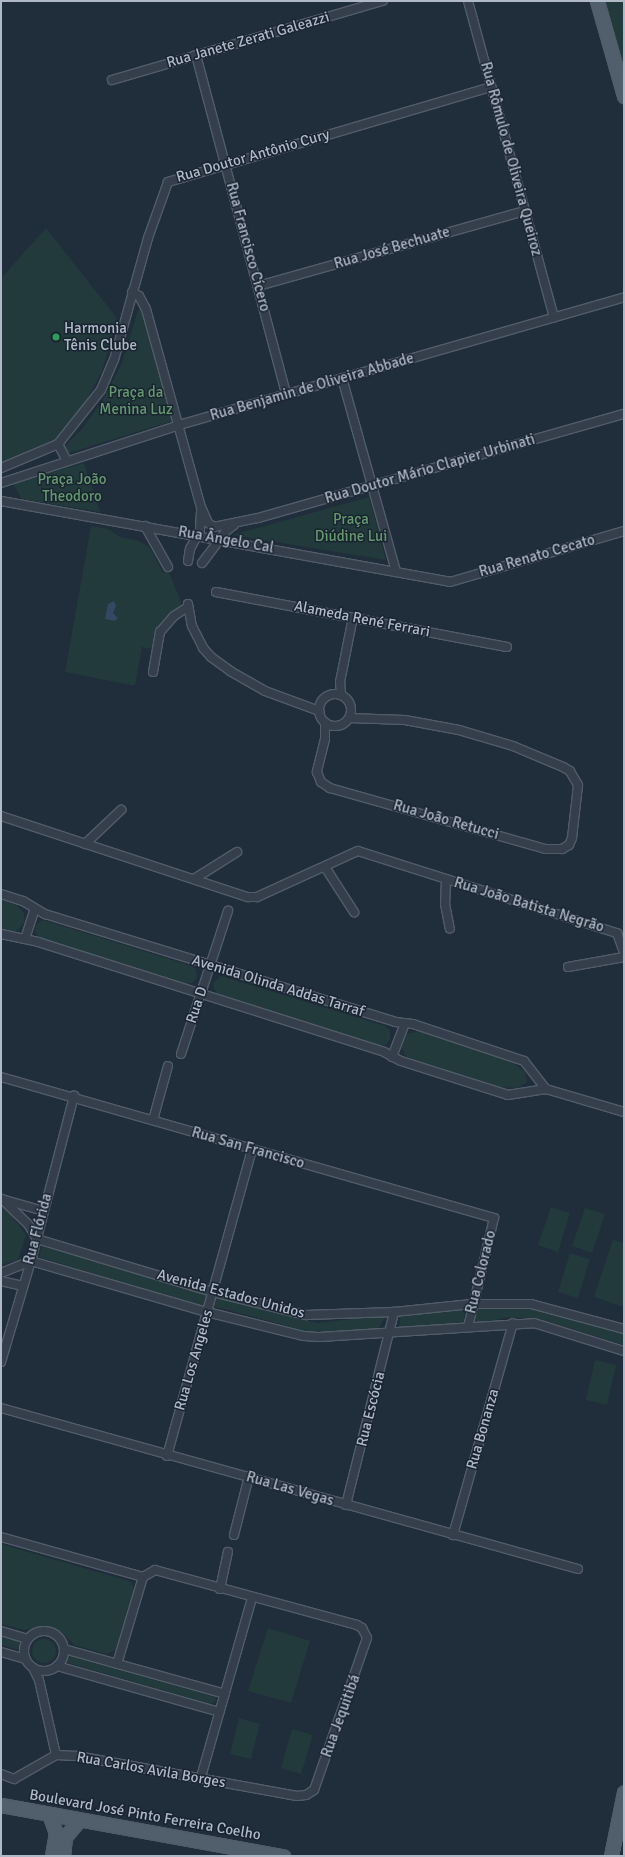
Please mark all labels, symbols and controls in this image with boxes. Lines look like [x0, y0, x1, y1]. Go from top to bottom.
street label: Rua Janete Zerati Galeazzi [165, 8, 331, 72]
street label: Rua Rômulo de Oliveira Queiroz [476, 60, 546, 258]
street label: Rua Doutor Antônio Cury [174, 125, 332, 187]
street label: Rua Francisco Cícero [222, 180, 274, 314]
street label: Rua José Bechuate [332, 223, 452, 273]
place label: Harmonia Tênis Clube [64, 319, 137, 354]
marker: Harmonia Tênis Clube [51, 332, 61, 342]
street label: Rua Benjamin de Oliveira Abbade [208, 349, 416, 425]
park label: Praça da Menina Luz [99, 383, 173, 418]
street label: Rua Doutor Mário Clapier Urbinati [323, 430, 537, 508]
park label: Praça João Theodoro [37, 470, 107, 505]
park label: Praça Diúdine Lui [315, 510, 387, 545]
street label: Rua Ângelo Cal [177, 523, 275, 557]
street label: Rua Renato Cecato [477, 531, 597, 581]
street label: Alameda René Ferrari [293, 597, 431, 641]
street label: Rua João Retucci [391, 796, 501, 844]
street label: Rua João Batista Negrão [452, 874, 606, 936]
street label: Avenida Olinda Addas Tarraf [190, 951, 366, 1021]
street label: Rua D [183, 984, 211, 1026]
street label: Rua San Francisco [190, 1123, 306, 1173]
street label: Rua Flórida [20, 1191, 56, 1267]
street label: Rua Colorado [462, 1228, 500, 1316]
street label: Avenida Estados Unidos [155, 1266, 307, 1322]
street label: Rua Los Angeles [171, 1308, 217, 1412]
street label: Rua Escócia [353, 1370, 389, 1448]
street label: Rua Bonanza [463, 1387, 503, 1471]
street label: Rua Las Vegas [244, 1468, 336, 1510]
street label: Rua Jequitibá [318, 1672, 364, 1760]
street label: Rua Carlos Avila Borges [75, 1748, 227, 1792]
street label: Boulevard José Pinto Ferreira Coelho [28, 1786, 262, 1844]

